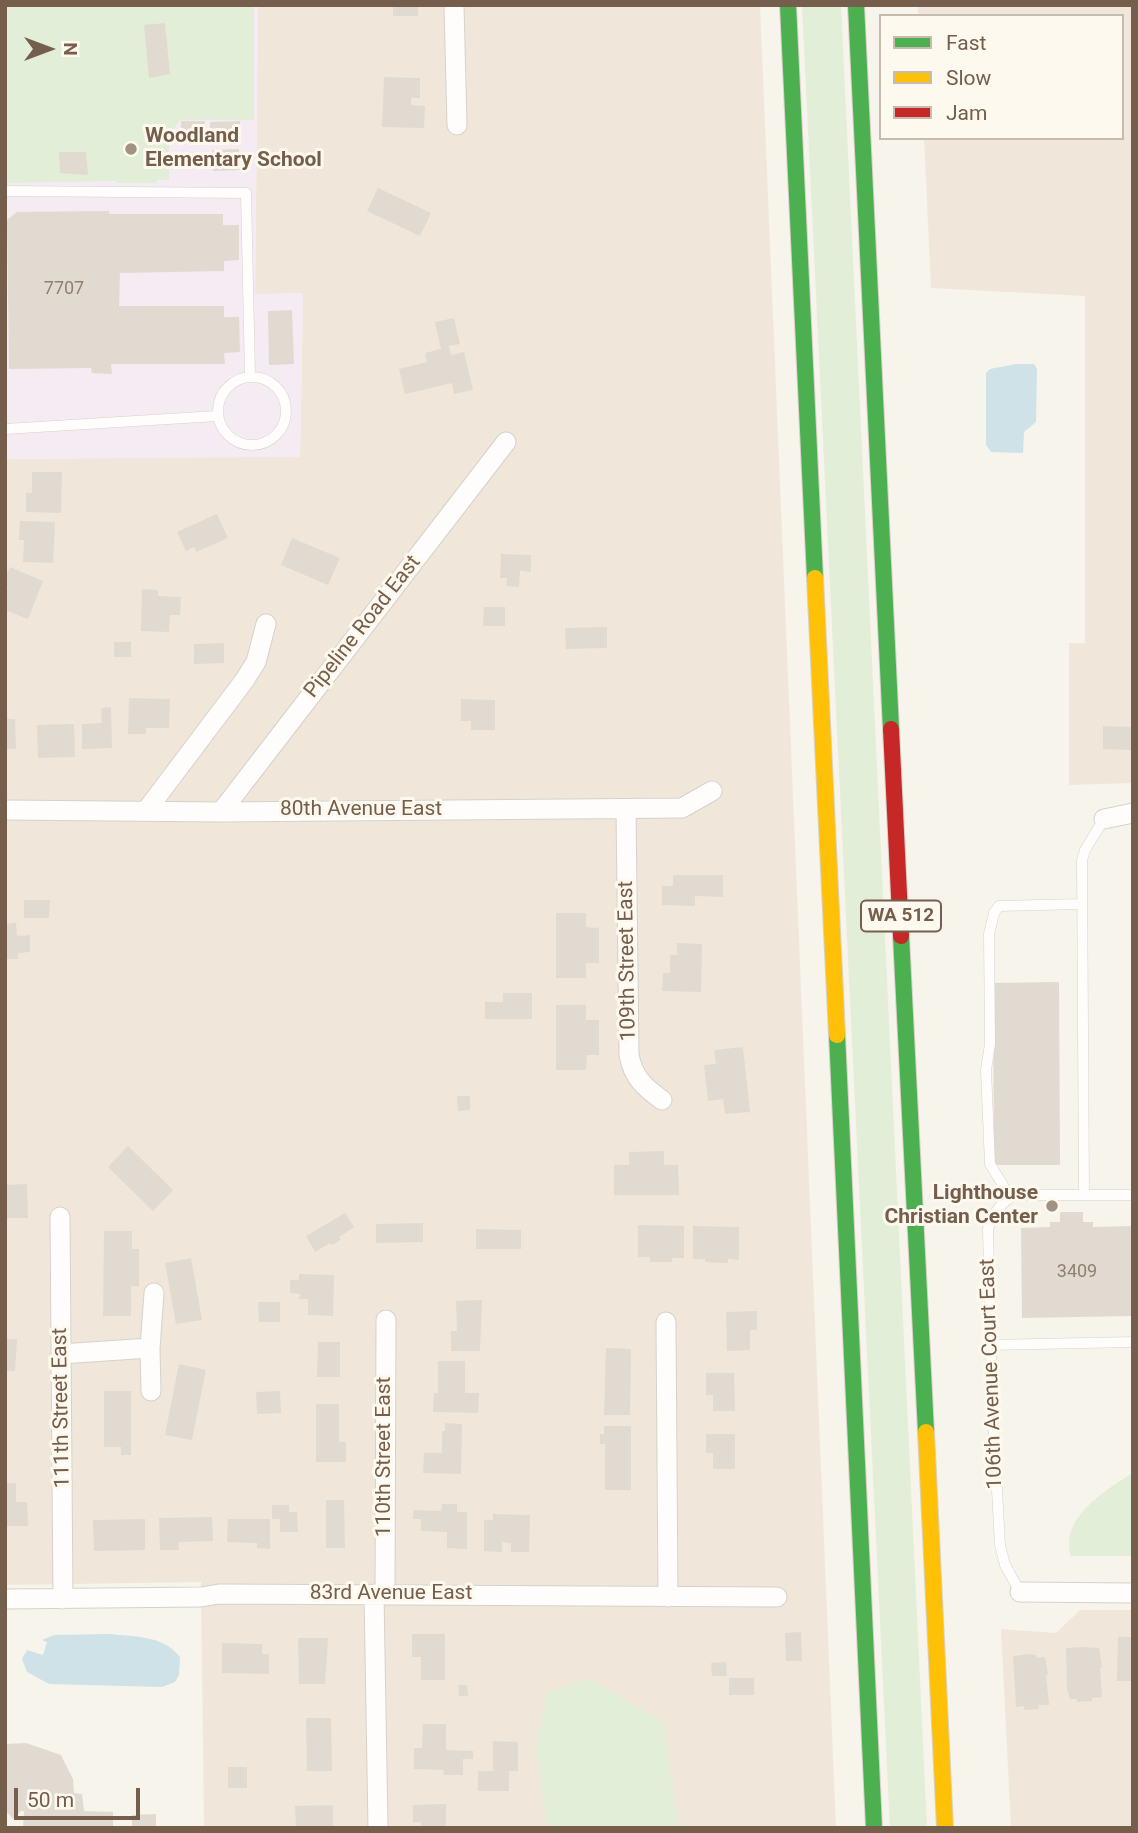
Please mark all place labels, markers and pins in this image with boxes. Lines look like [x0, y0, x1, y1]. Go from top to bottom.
place label: Woodland Elementary School [145, 124, 322, 174]
marker: Woodland Elementary School [123, 141, 139, 157]
place label: Lighthouse Christian Center [885, 1181, 1038, 1231]
marker: Lighthouse Christian Center [1044, 1198, 1060, 1214]

